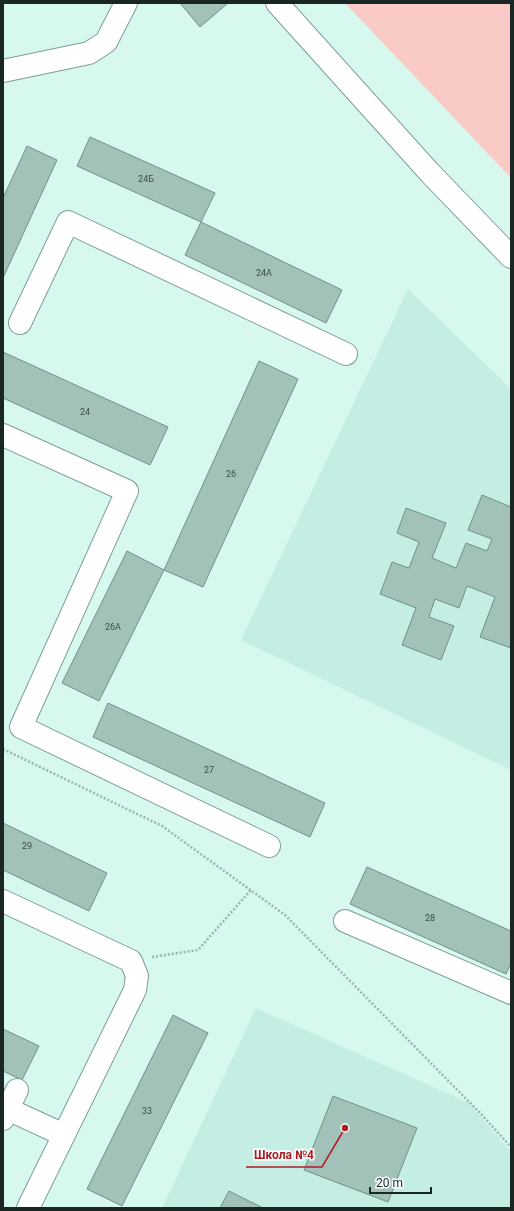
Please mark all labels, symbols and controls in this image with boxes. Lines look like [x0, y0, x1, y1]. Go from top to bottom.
house number: 24Б [138, 174, 154, 184]
house number: 24А [256, 268, 272, 278]
house number: 24 [80, 407, 90, 417]
house number: 26 [226, 469, 236, 479]
house number: 26А [105, 622, 121, 632]
house number: 27 [204, 765, 214, 775]
house number: 29 [22, 841, 32, 851]
house number: 28 [425, 913, 435, 923]
house number: 33 [142, 1106, 152, 1116]
callout: Школа №4 [246, 1143, 322, 1167]
text: Школа №4 [254, 1148, 314, 1162]
scale bar [370, 1169, 431, 1195]
text: 20 m [376, 1176, 403, 1190]

